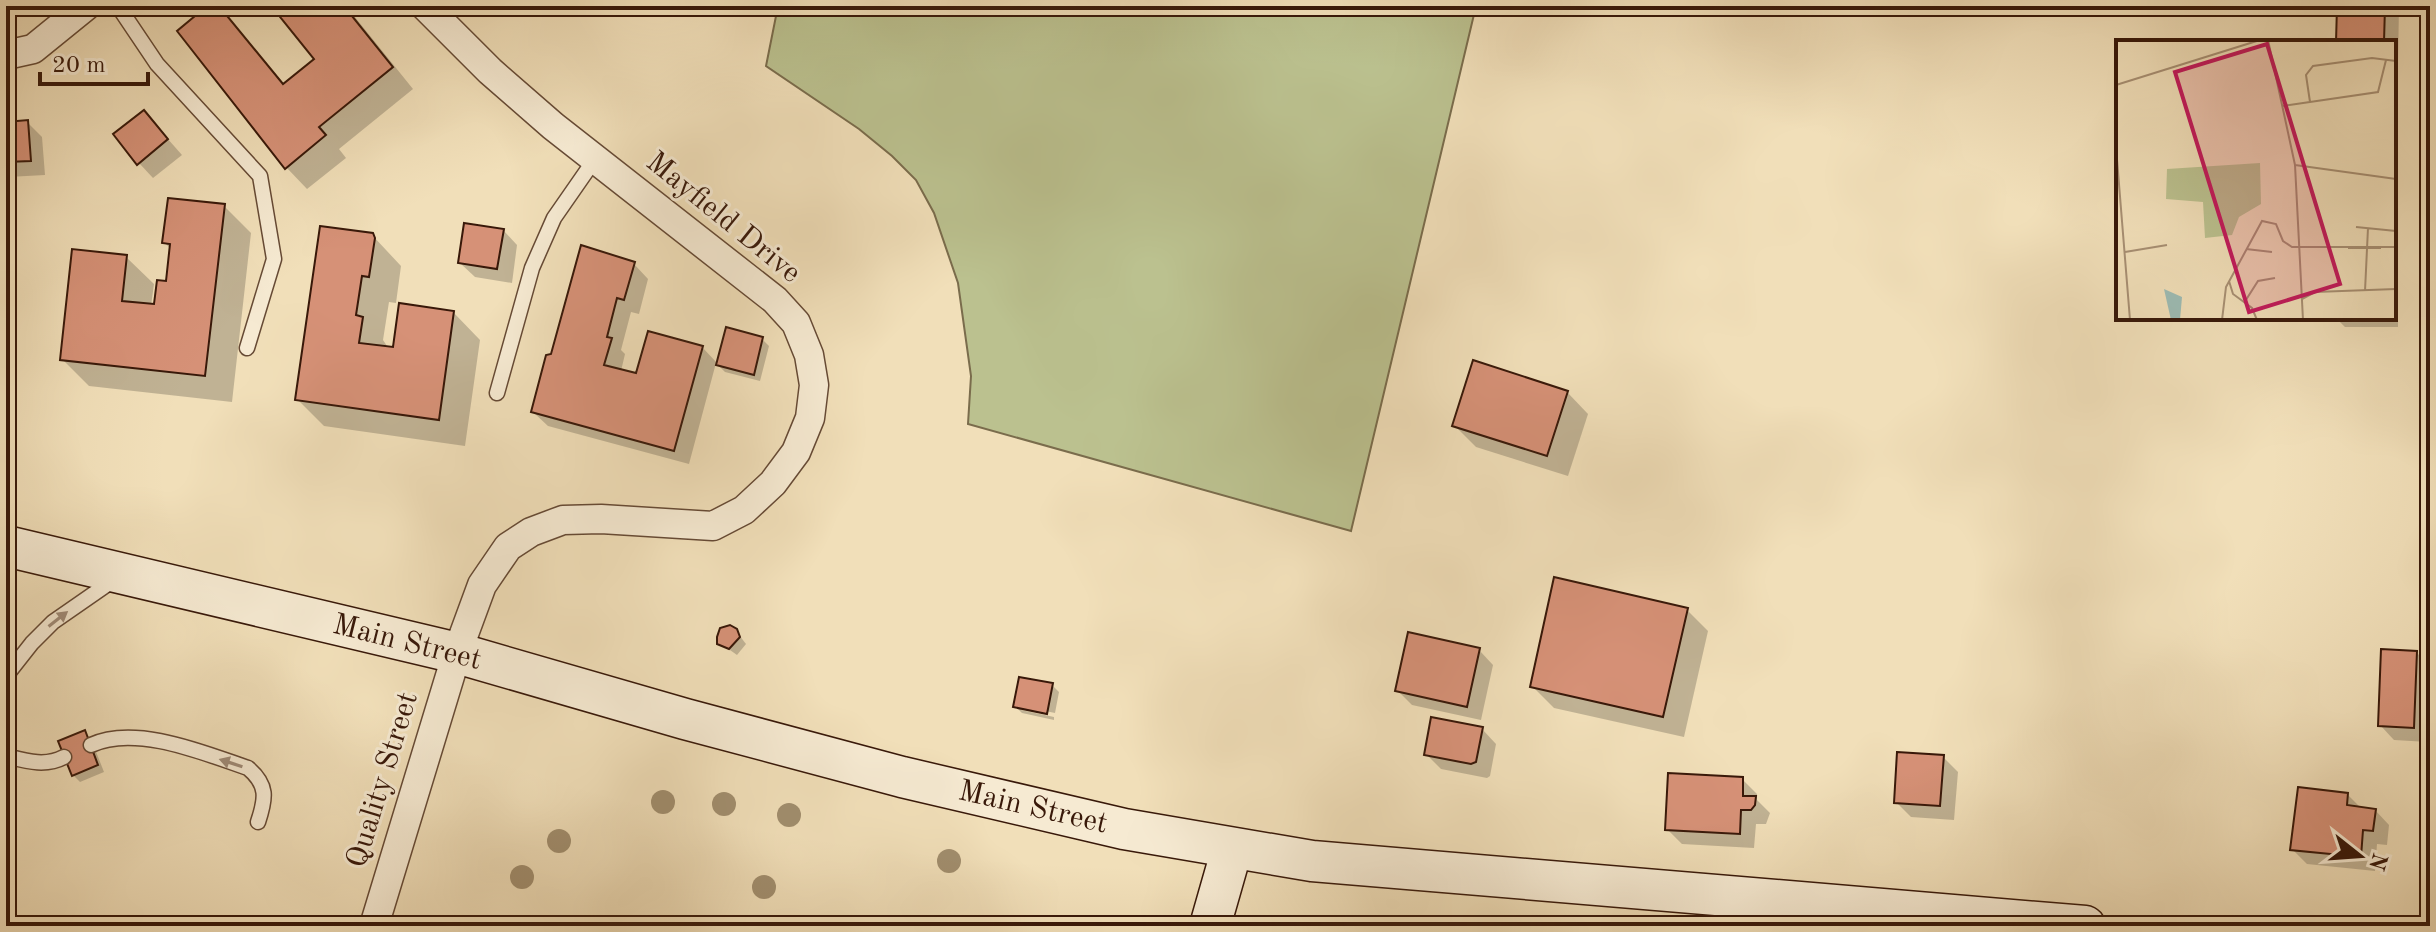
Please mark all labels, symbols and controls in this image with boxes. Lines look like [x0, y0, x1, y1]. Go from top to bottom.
scale bar [40, 36, 148, 86]
inset map [2116, 40, 2396, 320]
text: 20 m [52, 54, 106, 78]
street label: Mayfield Drive [640, 147, 806, 289]
street label: Main Street [330, 610, 484, 676]
one-way arrow [48, 612, 68, 628]
street label: Quality Street [342, 688, 424, 872]
one-way arrow [219, 756, 243, 768]
street label: Main Street [955, 776, 1111, 840]
north arrow [2320, 816, 2400, 896]
text: N [2364, 850, 2390, 873]

